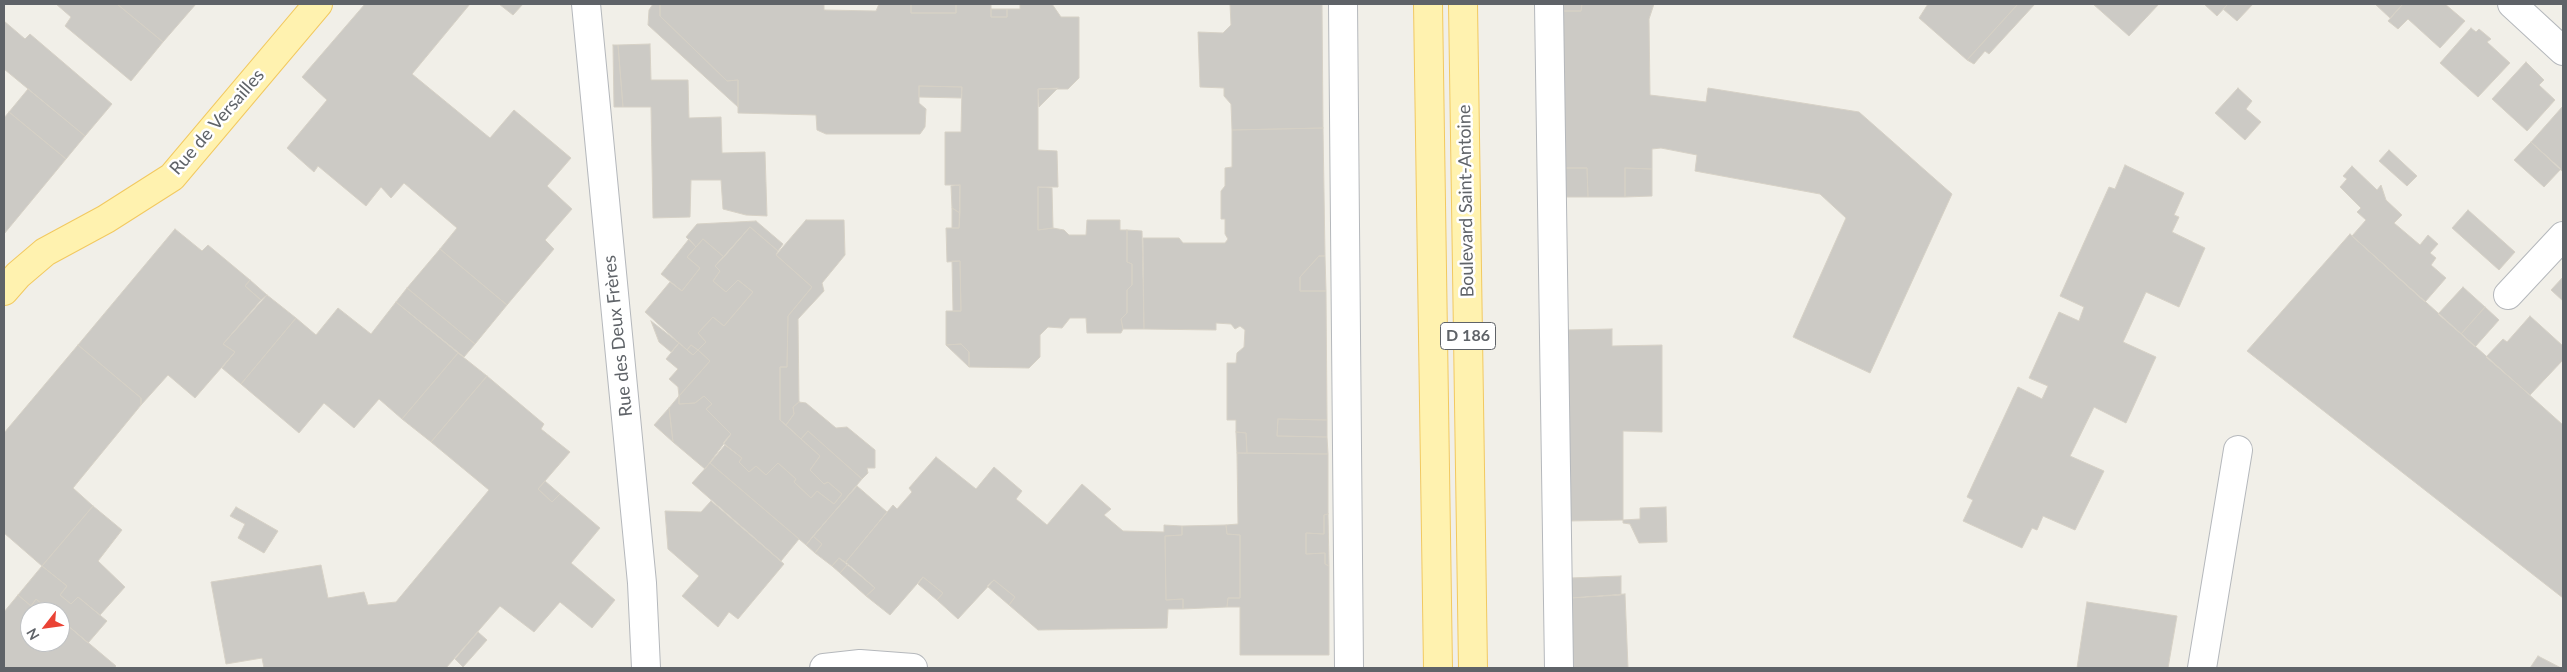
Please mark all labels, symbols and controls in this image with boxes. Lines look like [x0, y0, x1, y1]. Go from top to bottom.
street label: Rue de Versailles [165, 65, 269, 179]
street label: Boulevard Saint-Antoine [1454, 104, 1478, 298]
street label: Rue des Deux Frères [599, 254, 637, 418]
road number: D 186 [1440, 322, 1496, 350]
north arrow [20, 602, 70, 652]
text: N [22, 625, 43, 643]

